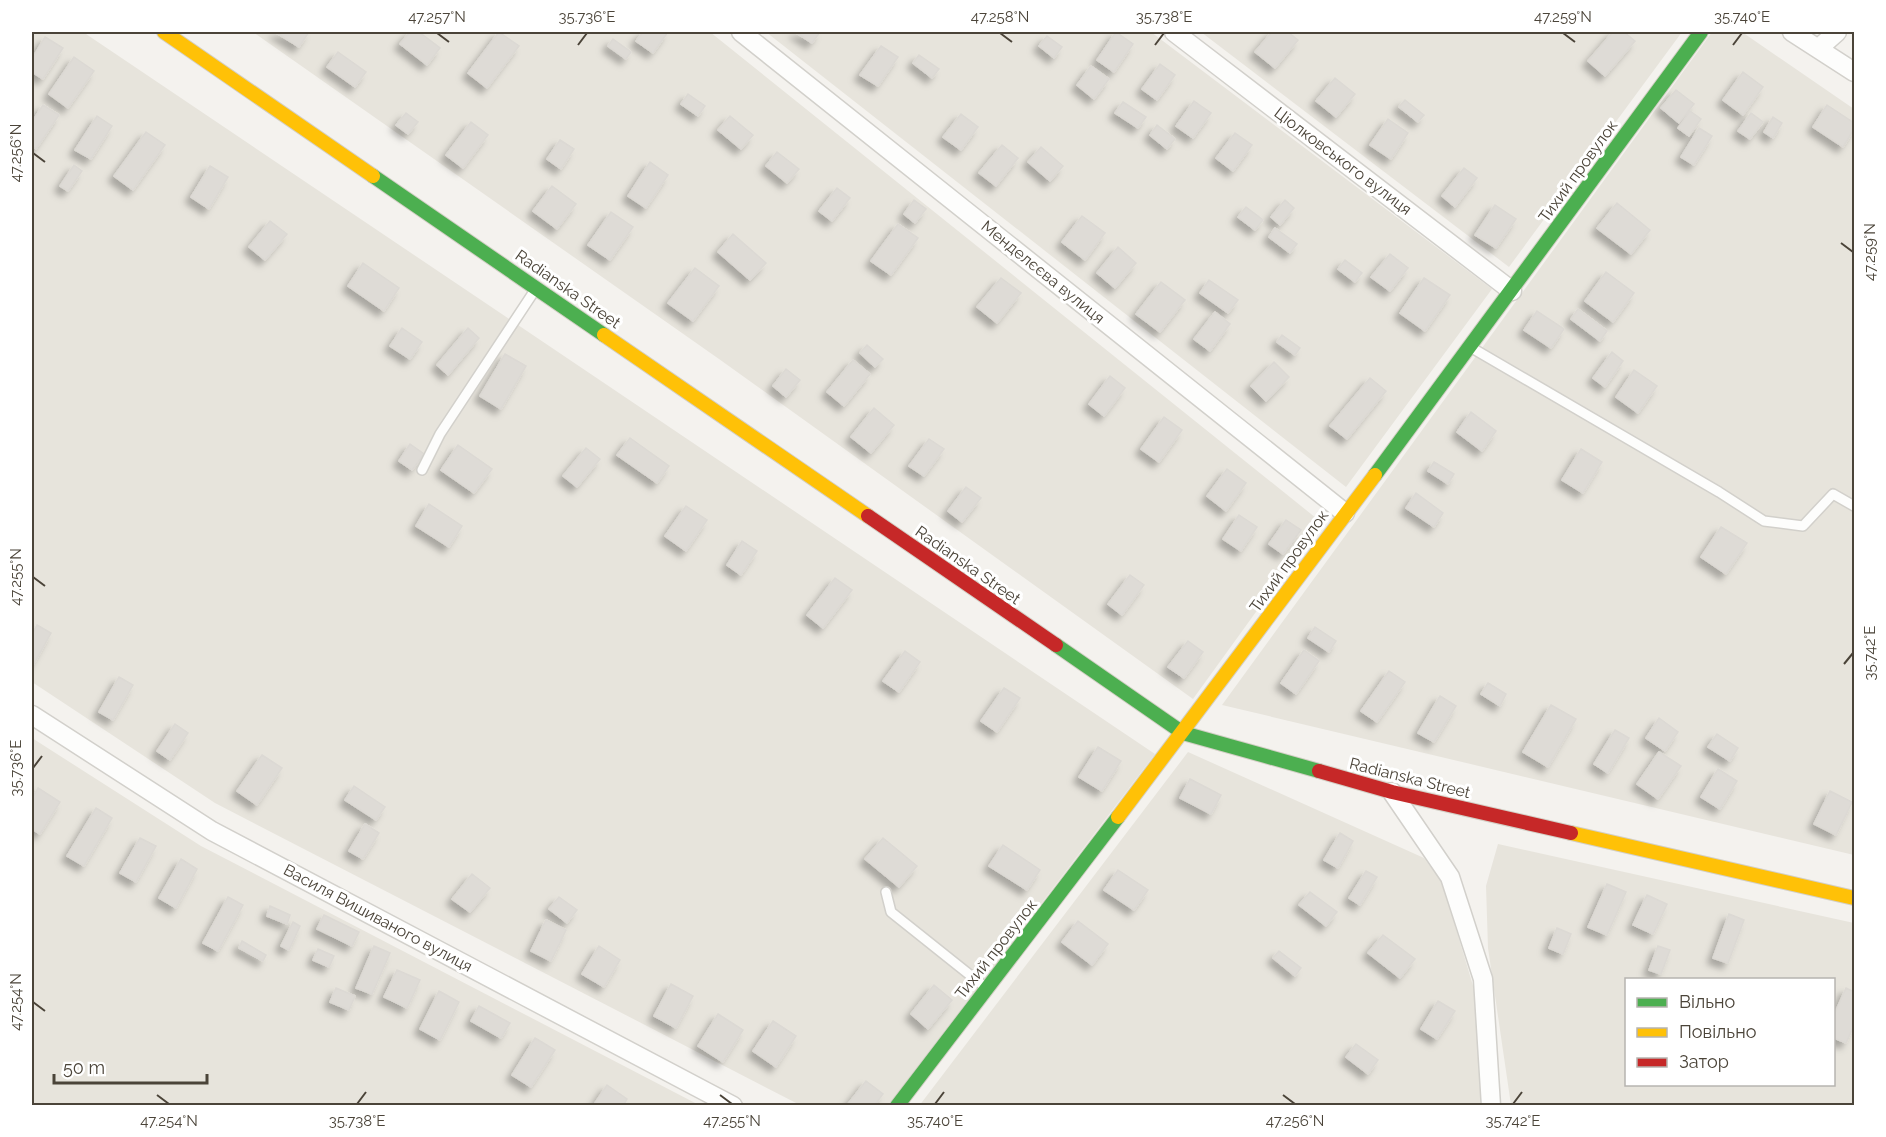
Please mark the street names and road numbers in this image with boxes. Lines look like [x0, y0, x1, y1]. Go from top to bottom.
street label: Ціолковського вулиця [1270, 103, 1416, 219]
street label: Тихий провулок [1535, 116, 1621, 226]
street label: Менделєєва вулиця [978, 216, 1108, 328]
street label: Radianska Street [512, 246, 625, 333]
street label: Тихий провулок [1246, 506, 1332, 616]
street label: Radianska Street [912, 522, 1025, 609]
street label: Radianska Street [1348, 754, 1473, 802]
street label: Василя Вишиваного вулиця [280, 860, 476, 976]
street label: Тихий провулок [951, 895, 1041, 1003]

